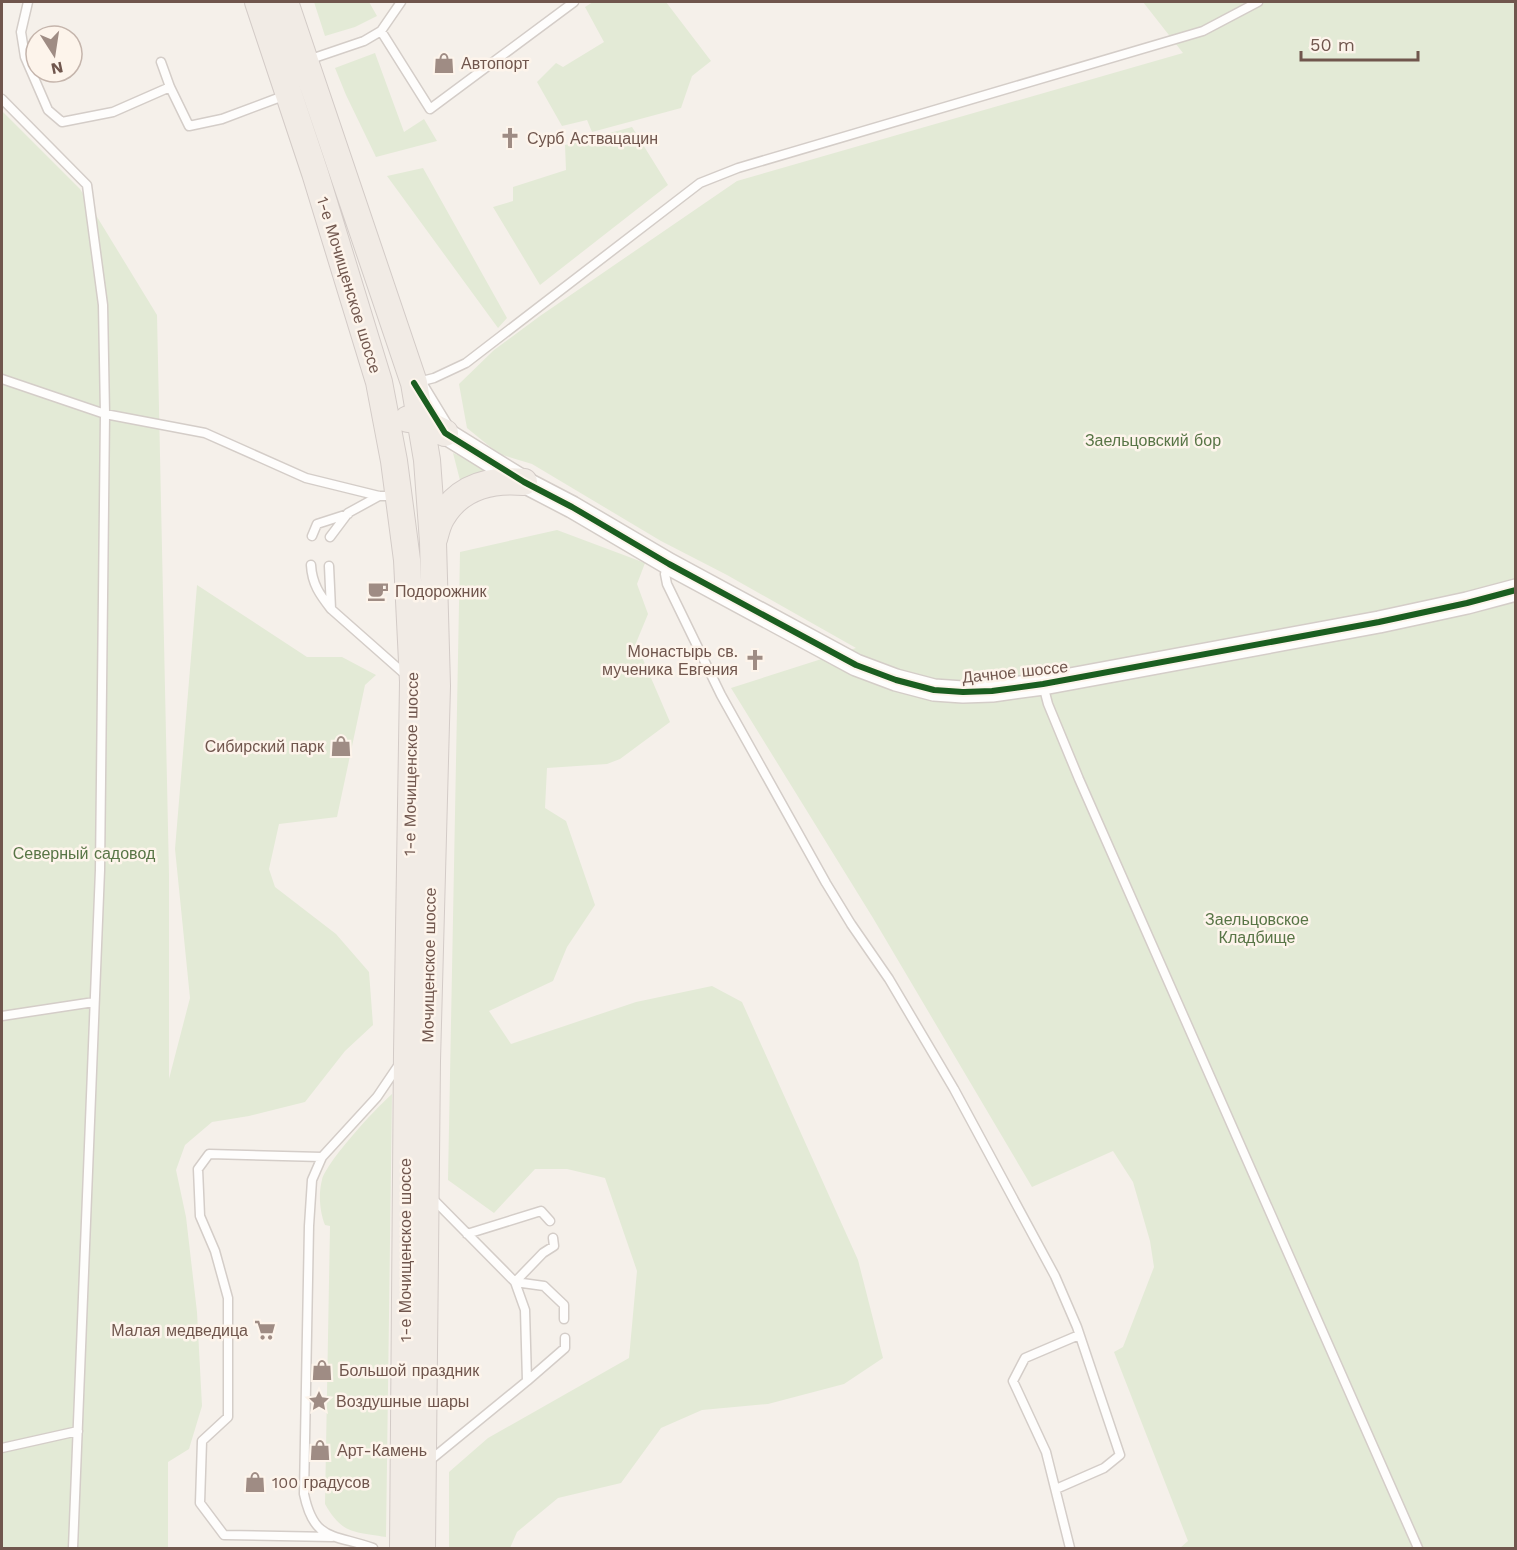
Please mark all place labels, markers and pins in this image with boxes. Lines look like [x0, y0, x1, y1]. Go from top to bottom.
shop icon: Автопорт [432, 51, 456, 75]
place label: Автопорт [461, 54, 530, 73]
church icon: Сурб Аствацацин [498, 126, 522, 150]
place label: Сурб Аствацацин [527, 129, 658, 148]
cafe icon: Подорожник [366, 579, 390, 603]
place label: Подорожник [395, 582, 487, 601]
place label: Монастырь св. мученика Евгения [602, 642, 738, 679]
church icon: Монастырь св. мученика Евгения [743, 648, 767, 672]
shop icon: Сибирский парк [329, 734, 353, 758]
place label: Сибирский парк [205, 737, 325, 756]
supermarket icon: Малая медведица [253, 1318, 277, 1342]
place label: Малая медведица [111, 1321, 248, 1340]
shop icon: Большой праздник [310, 1358, 334, 1382]
place label: Большой праздник [339, 1361, 480, 1380]
place icon: Воздушные шары [307, 1389, 331, 1413]
place label: Воздушные шары [336, 1392, 469, 1411]
shop icon: Арт-Камень [308, 1438, 332, 1462]
place label: Арт-Камень [337, 1441, 427, 1460]
shop icon: 100 градусов [243, 1470, 267, 1494]
place label: 100 градусов [272, 1473, 370, 1492]

